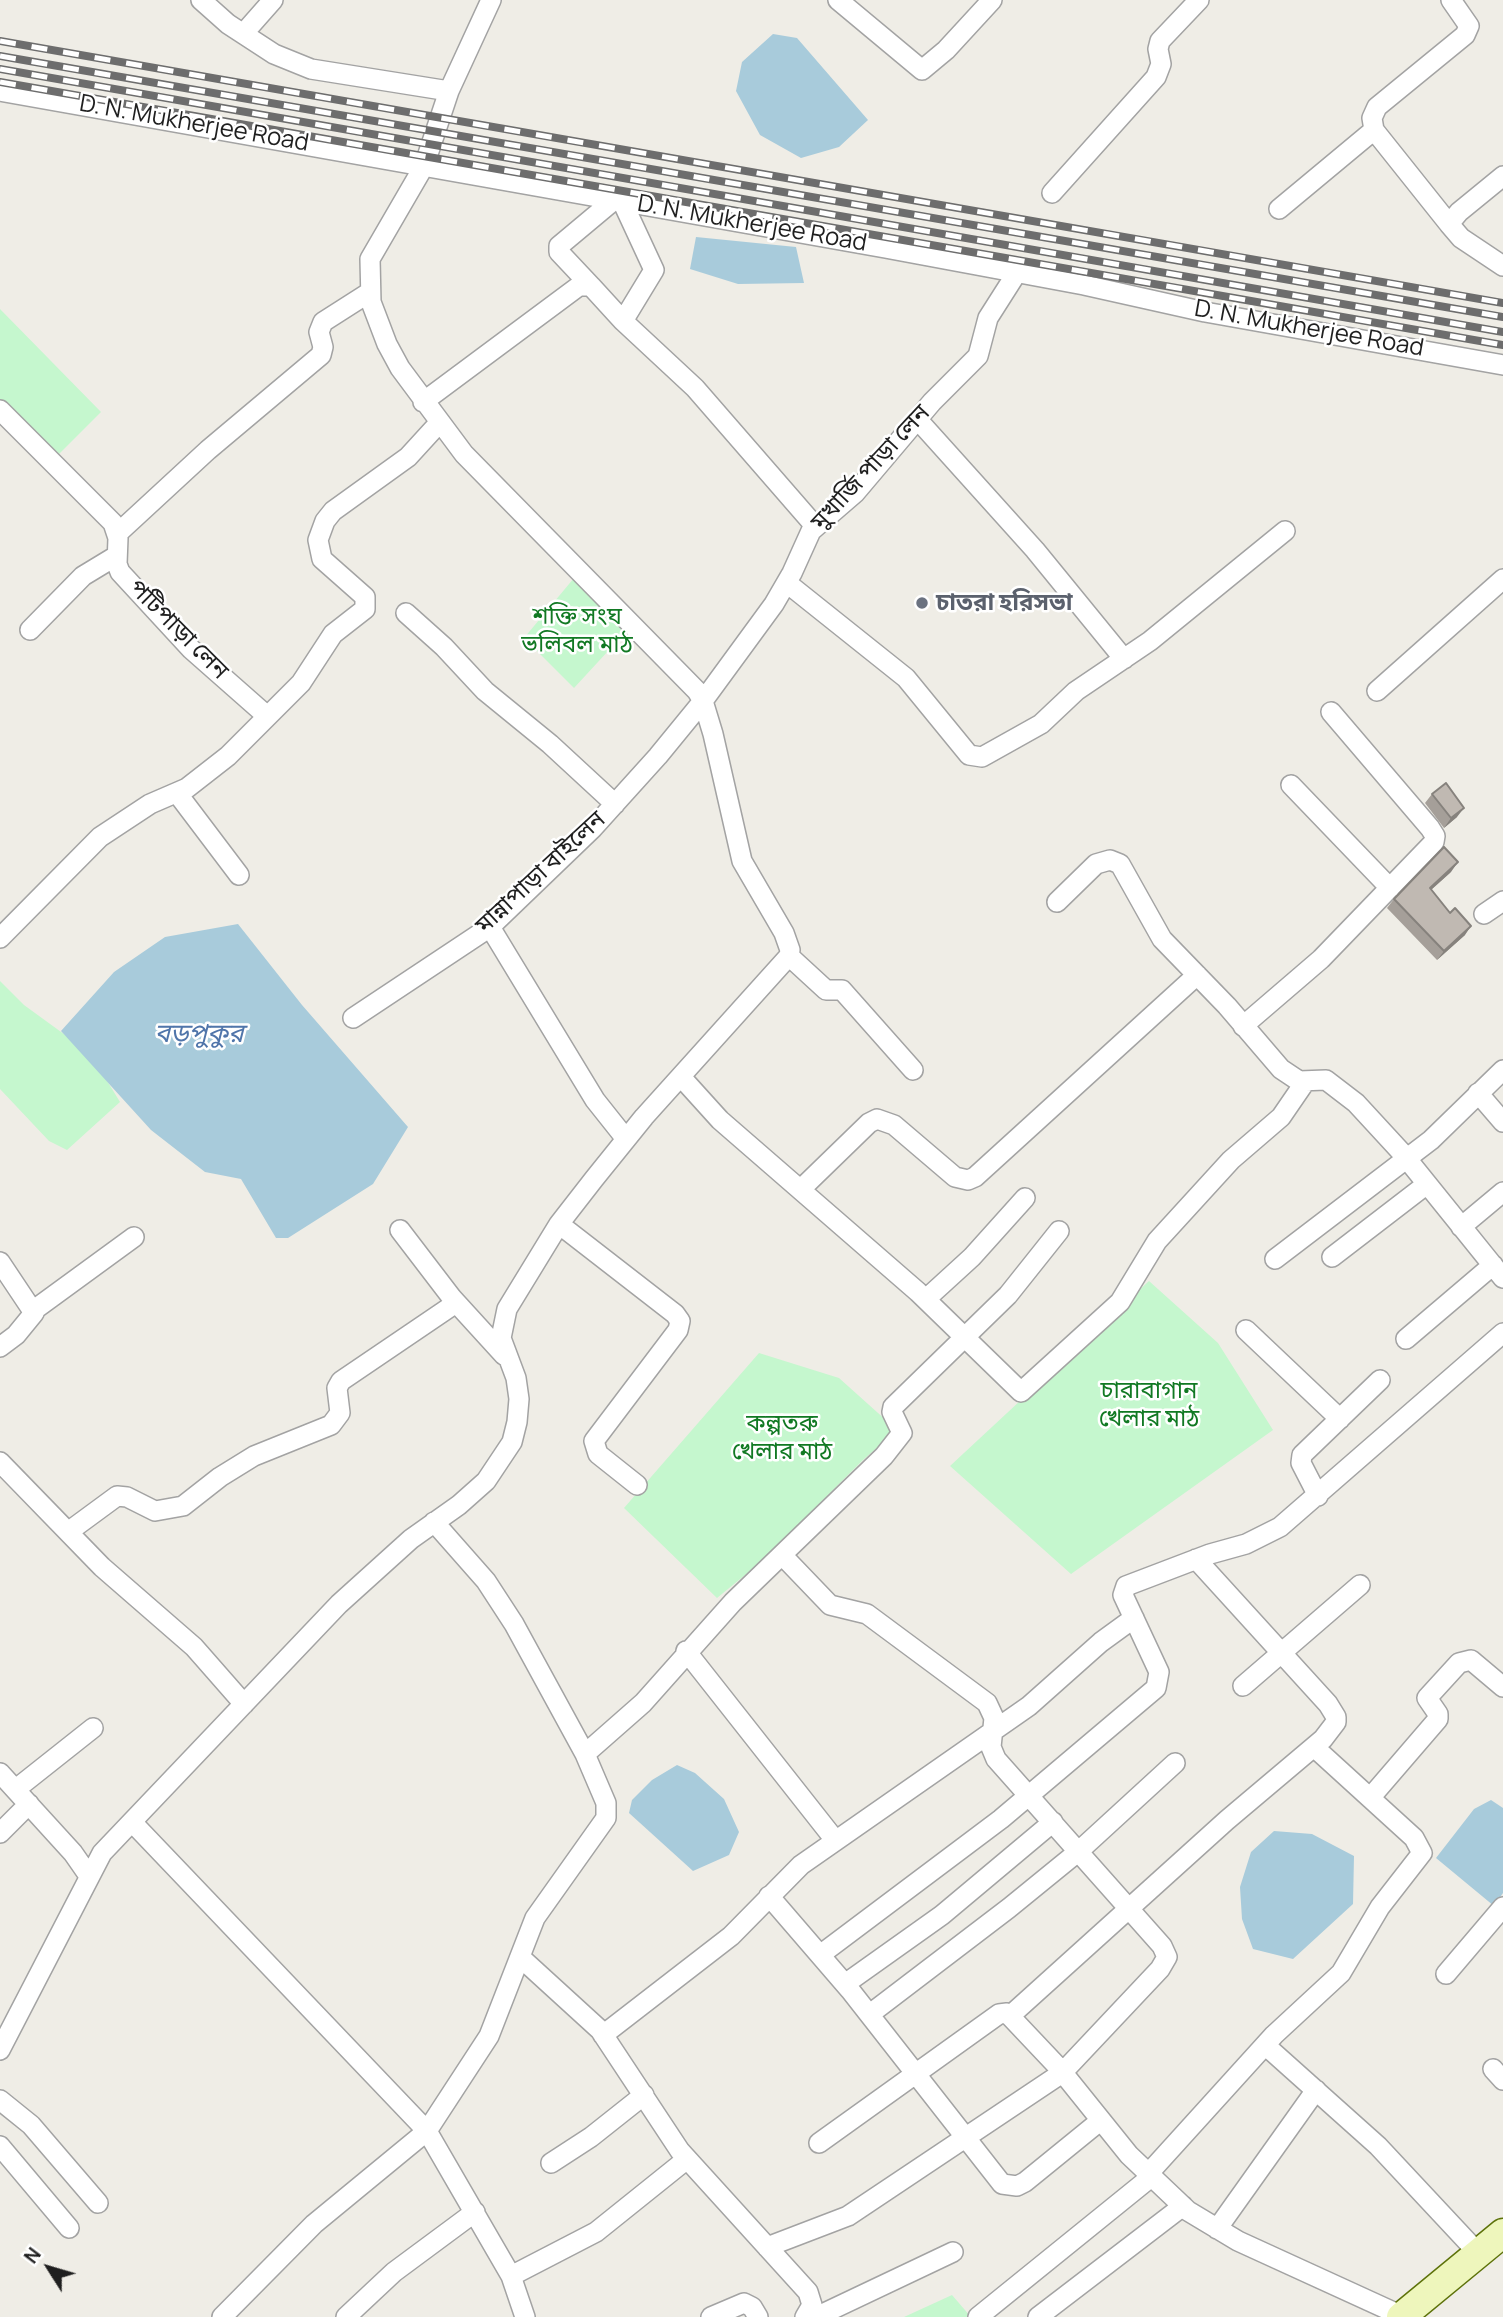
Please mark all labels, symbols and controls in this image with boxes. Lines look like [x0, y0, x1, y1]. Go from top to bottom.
street label: D. N. Mukherjee Road [77, 90, 311, 158]
street label: D. N. Mukherjee Road [635, 190, 869, 258]
street label: D. N. Mukherjee Road [1192, 295, 1426, 363]
street label: মুখার্জি পাড়া লেন [805, 399, 937, 537]
street label: পটিপাড়া লেন [122, 574, 234, 686]
place label: চাতরা হরিসভা [936, 589, 1073, 617]
marker: চাতরা হরিসভা [914, 595, 930, 611]
park label: শক্তি সংঘ ভলিবল মাঠ [521, 603, 633, 659]
street label: মান্নাপাড়া বাইলেন [470, 806, 612, 940]
water label: বড়পুকুর [154, 1019, 244, 1051]
park label: চারাবাগান খেলার মাঠ [1099, 1377, 1199, 1433]
park label: কল্পতরু খেলার মাঠ [732, 1410, 832, 1466]
north arrow [14, 2233, 84, 2303]
text: N [18, 2242, 47, 2269]

